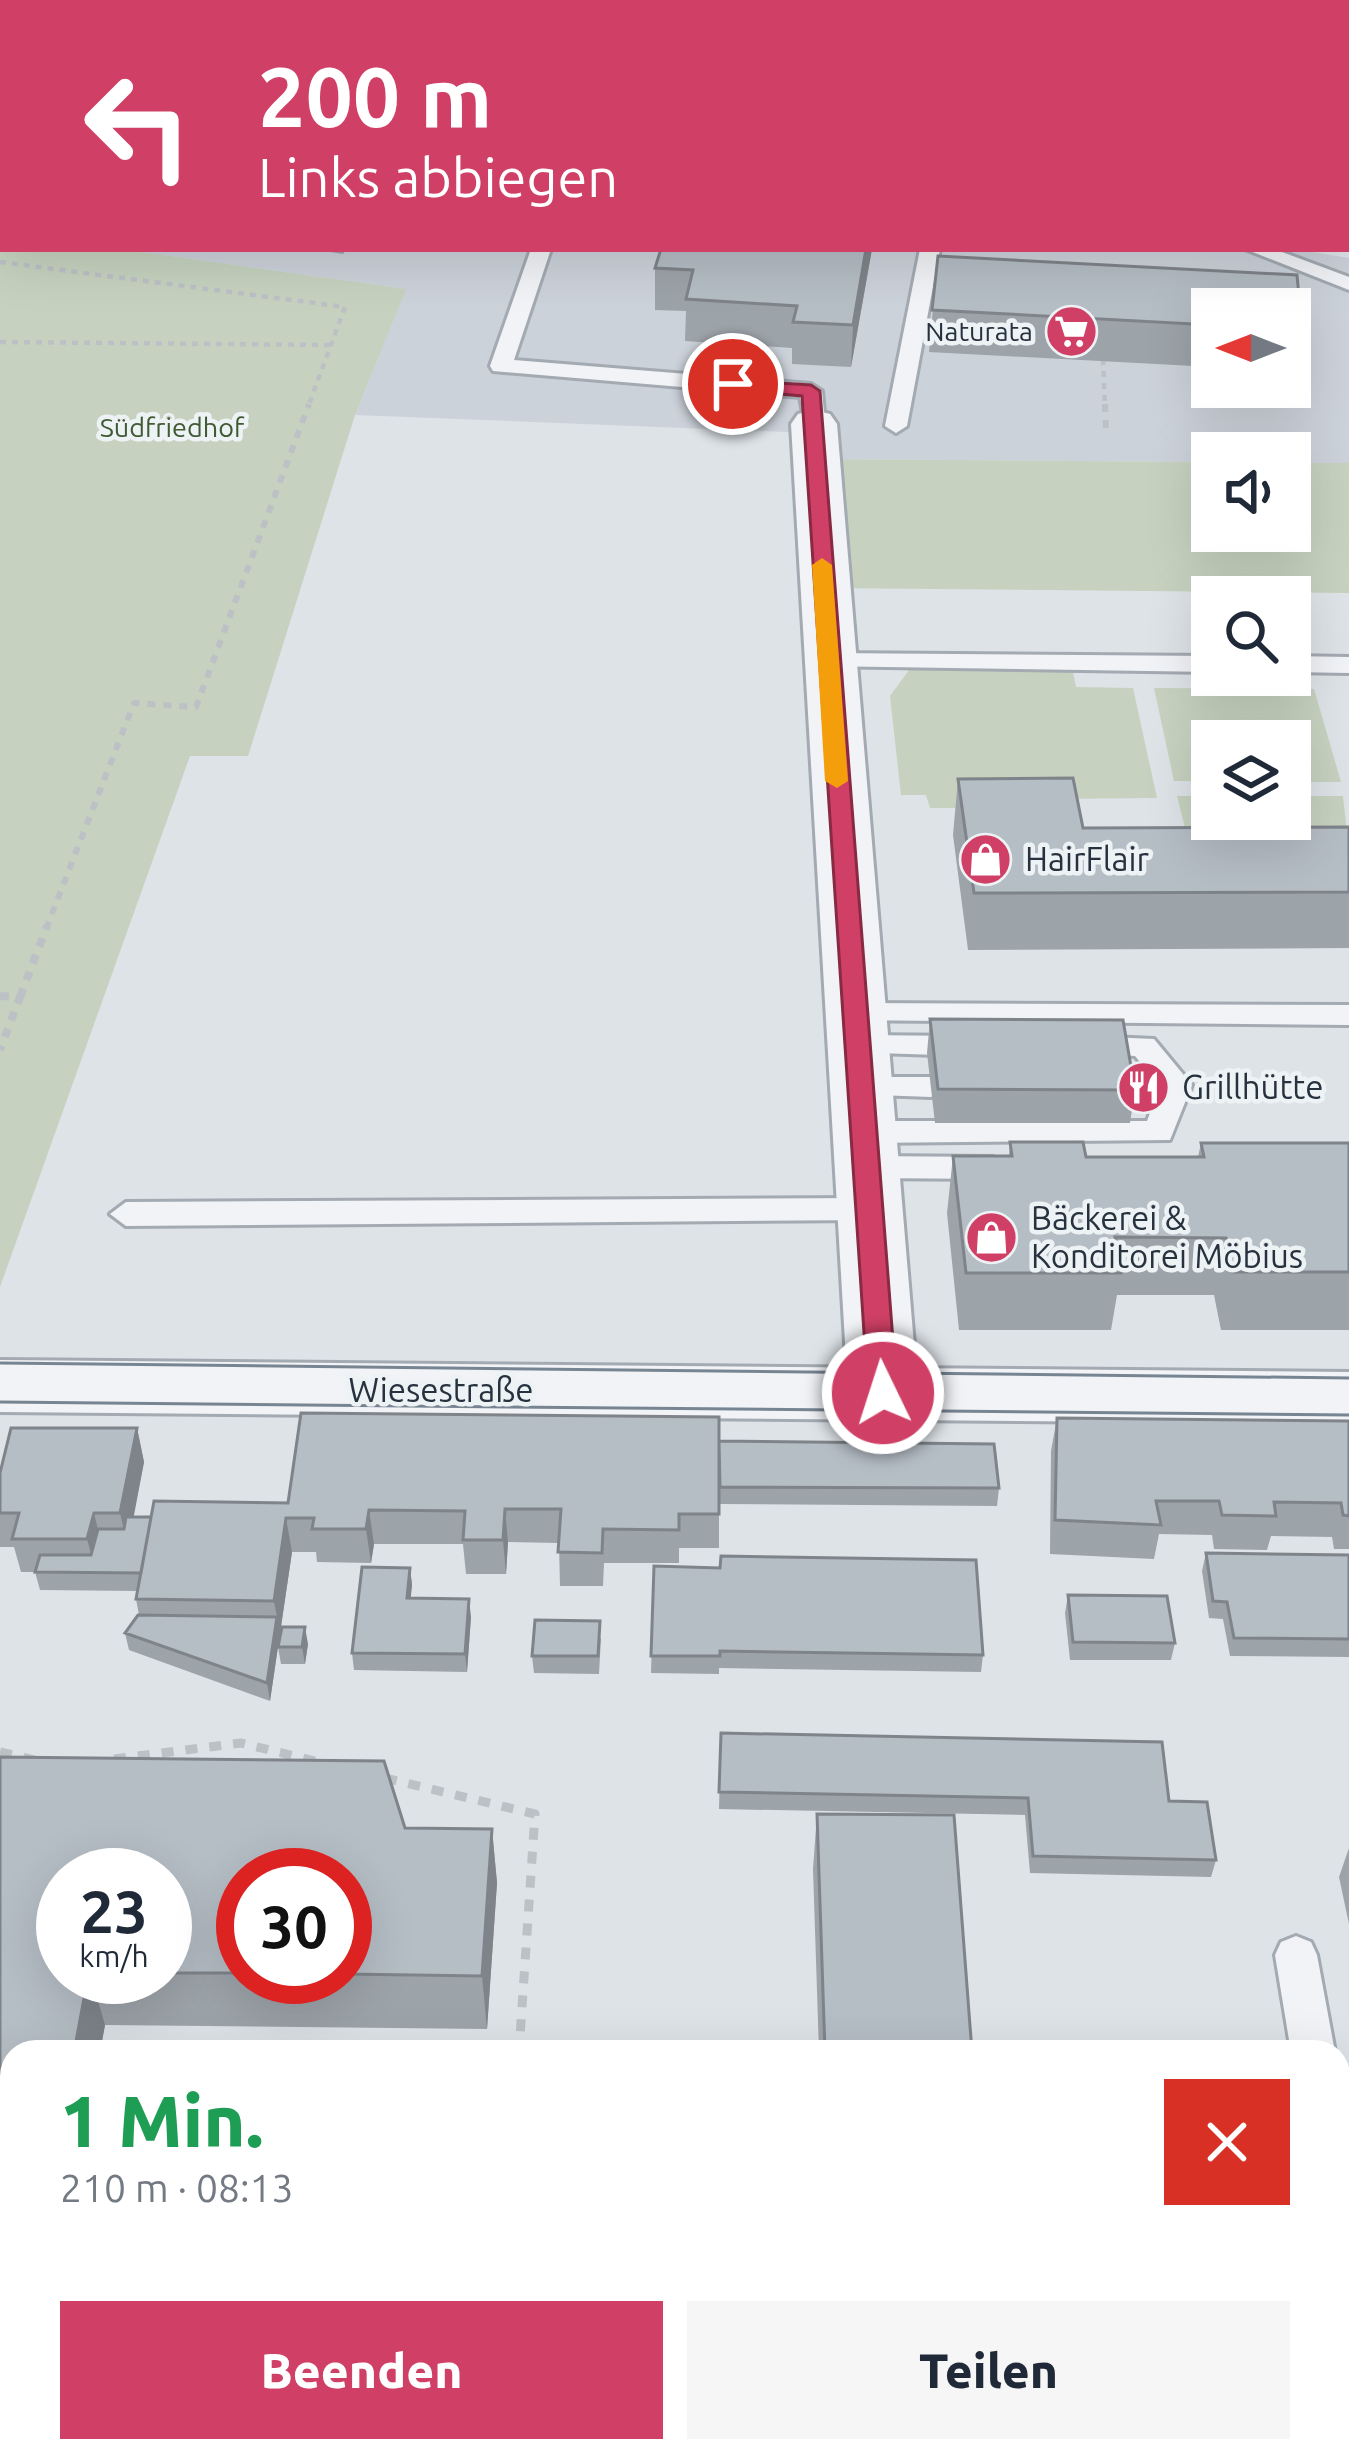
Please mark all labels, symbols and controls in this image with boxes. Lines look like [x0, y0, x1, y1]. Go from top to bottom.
icon: left [60, 48, 216, 204]
text: 200 m [258, 49, 492, 143]
text: Links abbiegen [258, 147, 618, 207]
north arrow [1191, 288, 1311, 408]
map controls [1191, 288, 1311, 840]
supermarket icon: Naturata [1044, 304, 1100, 360]
place label: Naturata [925, 316, 1033, 346]
pin [682, 333, 784, 435]
icon: arrive [700, 351, 766, 417]
park label: Südfriedhof [100, 412, 245, 442]
button: sound [1191, 432, 1311, 552]
button: search [1191, 576, 1311, 696]
button: layers [1191, 720, 1311, 840]
shop icon: HairFlair [958, 831, 1014, 887]
place label: HairFlair [1025, 840, 1150, 877]
restaurant icon: Grillhütte [1115, 1059, 1171, 1115]
place label: Grillhütte [1182, 1068, 1323, 1105]
place label: Bäckerei & Konditorei Möbius [1031, 1199, 1303, 1274]
shop icon: Bäckerei & Konditorei Möbius [964, 1209, 1020, 1265]
position arrow [820, 1330, 946, 1456]
street label: Wiesestraße [349, 1371, 533, 1408]
speed limit sign: 30 [216, 1848, 372, 2004]
text: 23 [80, 1877, 148, 1944]
text: km/h [79, 1939, 149, 1973]
button: close [1164, 2079, 1290, 2205]
text: 1 Min. [60, 2080, 263, 2161]
text: 210 m · 08:13 [60, 2166, 294, 2209]
button: Beenden [60, 2301, 663, 2439]
button: Teilen [687, 2301, 1290, 2439]

